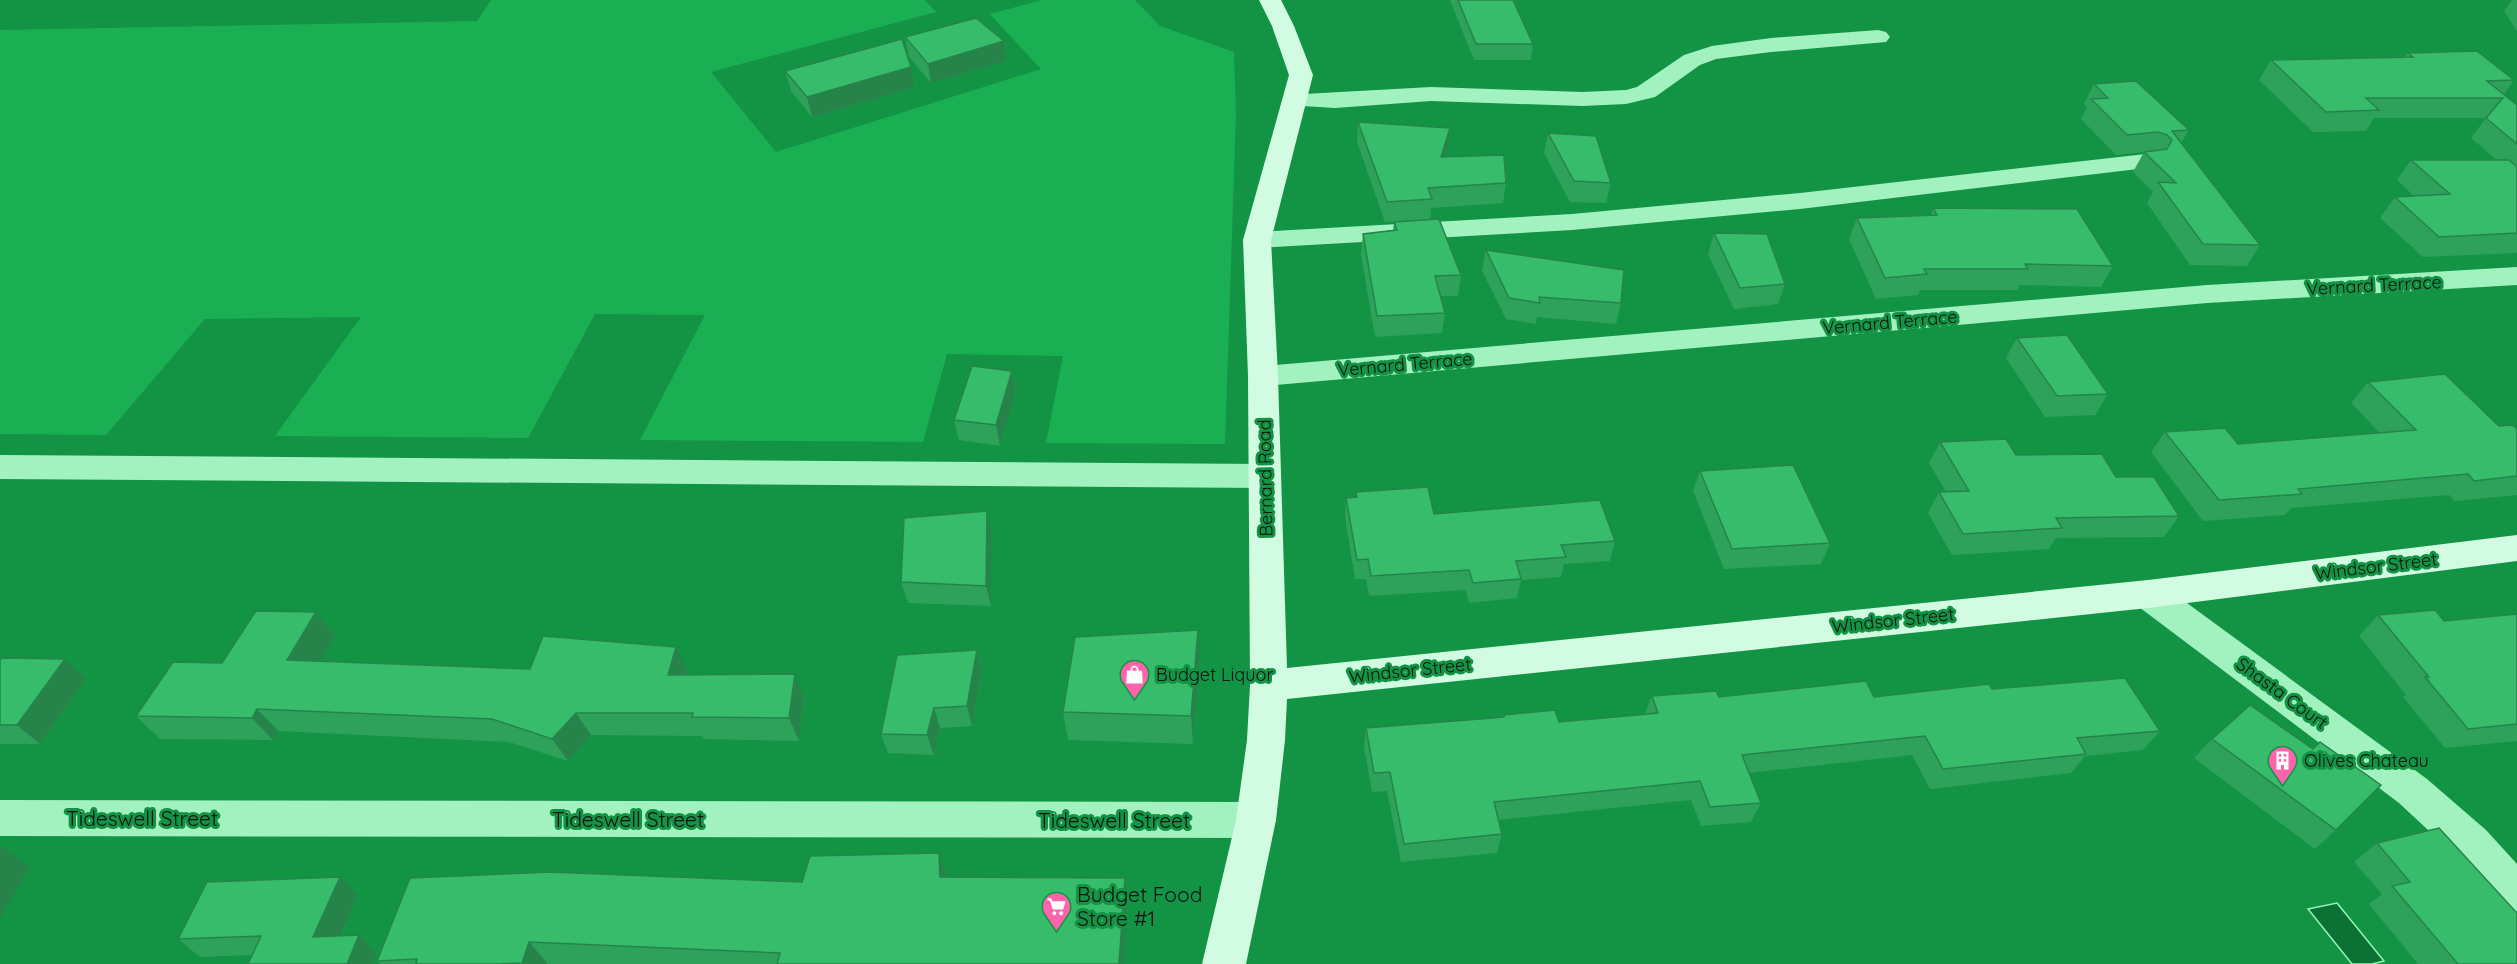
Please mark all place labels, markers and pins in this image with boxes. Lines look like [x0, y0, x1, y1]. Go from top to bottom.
shop icon: Budget Liquor [1119, 658, 1151, 700]
place label: Budget Liquor [1156, 663, 1273, 686]
building icon: Olives Chateau [2267, 744, 2299, 786]
place label: Olives Chateau [2304, 749, 2429, 772]
place label: Budget Food Store #1 [1077, 881, 1202, 931]
supermarket icon: Budget Food Store #1 [1040, 890, 1072, 932]

